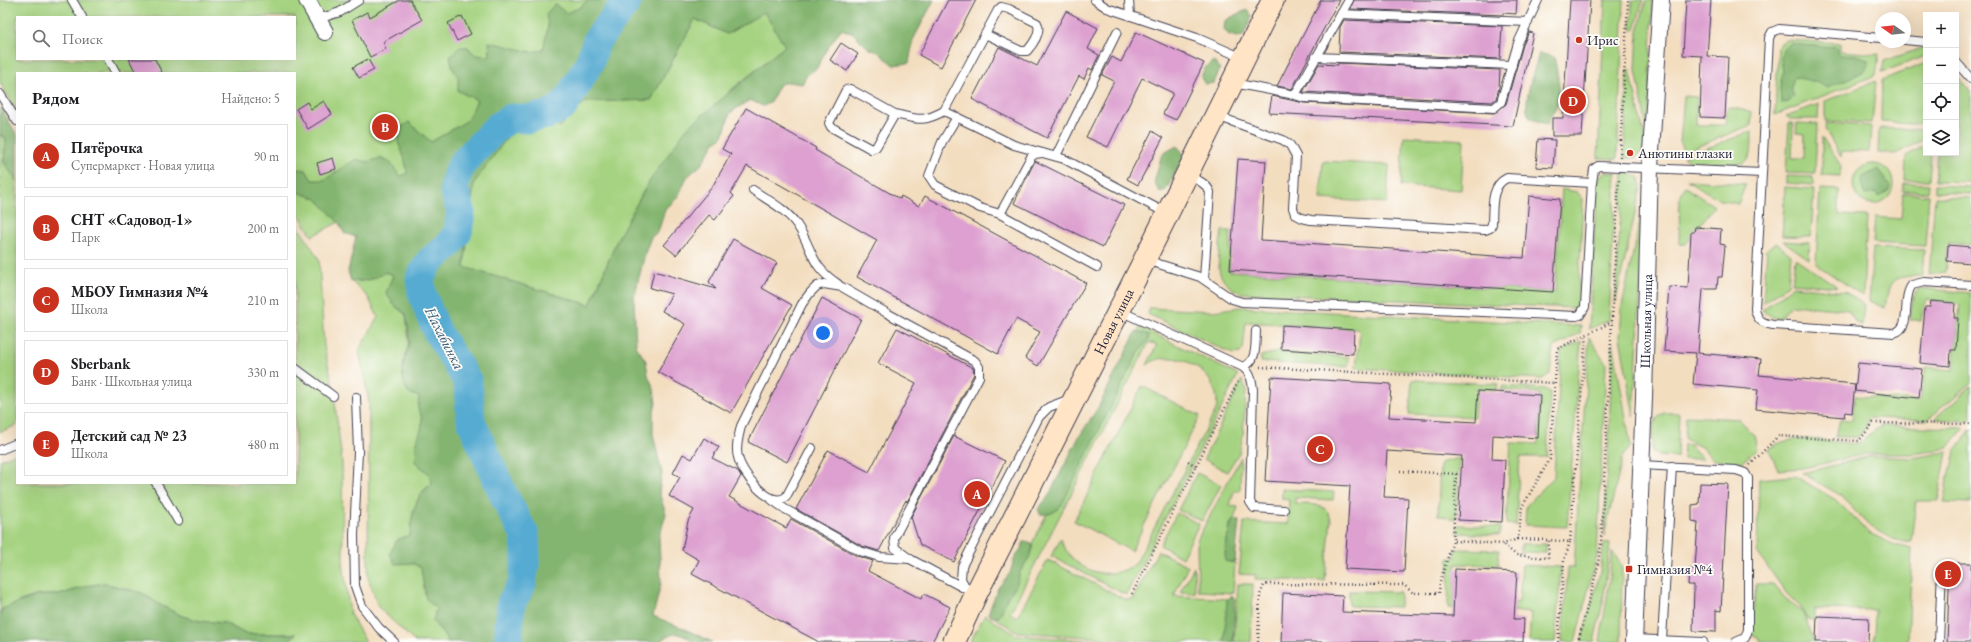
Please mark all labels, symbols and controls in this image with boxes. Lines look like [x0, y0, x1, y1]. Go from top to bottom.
north arrow [1875, 12, 1911, 48]
map controls [1923, 12, 1959, 156]
button: + [1923, 12, 1959, 48]
search box [16, 16, 296, 60]
icon: search [30, 27, 52, 49]
text: Поиск [62, 29, 103, 48]
place label: Ирис [1587, 31, 1619, 49]
marker: Ирис [1574, 35, 1584, 45]
button: − [1923, 48, 1959, 84]
button: locate [1923, 84, 1959, 120]
pin: D [1560, 86, 1586, 116]
text: Рядом [32, 87, 80, 109]
text: Найдено: 5 [221, 90, 280, 107]
pin: B [372, 112, 398, 142]
button: layers [1923, 120, 1959, 156]
text: Пятёрочка [71, 138, 143, 157]
place label: Анютины глазки [1637, 144, 1733, 162]
text: A [41, 148, 51, 165]
text: 90 m [254, 148, 279, 165]
marker: Анютины глазки [1625, 148, 1635, 158]
text: Супермаркет · Новая улица [71, 157, 215, 174]
text: СНТ «Садовод-1» [71, 210, 193, 229]
text: B [42, 220, 50, 237]
text: 200 m [248, 220, 279, 237]
text: Парк [71, 229, 100, 246]
street label: Школьная улица [1636, 273, 1656, 369]
text: МБОУ Гимназия №4 [71, 282, 208, 301]
street label: Новая улица [1089, 285, 1138, 358]
text: C [41, 292, 51, 309]
text: 210 m [248, 292, 279, 309]
text: Школа [71, 301, 108, 318]
water label: Нахабинка [421, 303, 469, 373]
your location [813, 323, 833, 343]
text: Sberbank [71, 354, 130, 373]
text: D [41, 364, 51, 381]
text: 330 m [248, 364, 279, 381]
text: Банк · Школьная улица [71, 373, 192, 390]
text: Детский сад № 23 [71, 426, 187, 445]
pin: C [1307, 434, 1333, 464]
text: E [42, 436, 50, 453]
text: 480 m [248, 436, 279, 453]
text: Школа [71, 445, 108, 462]
pin: A [964, 479, 990, 509]
pin: E [1935, 559, 1961, 589]
place label: Гимназия №4 [1637, 560, 1713, 578]
marker: Гимназия №4 [1624, 564, 1634, 574]

